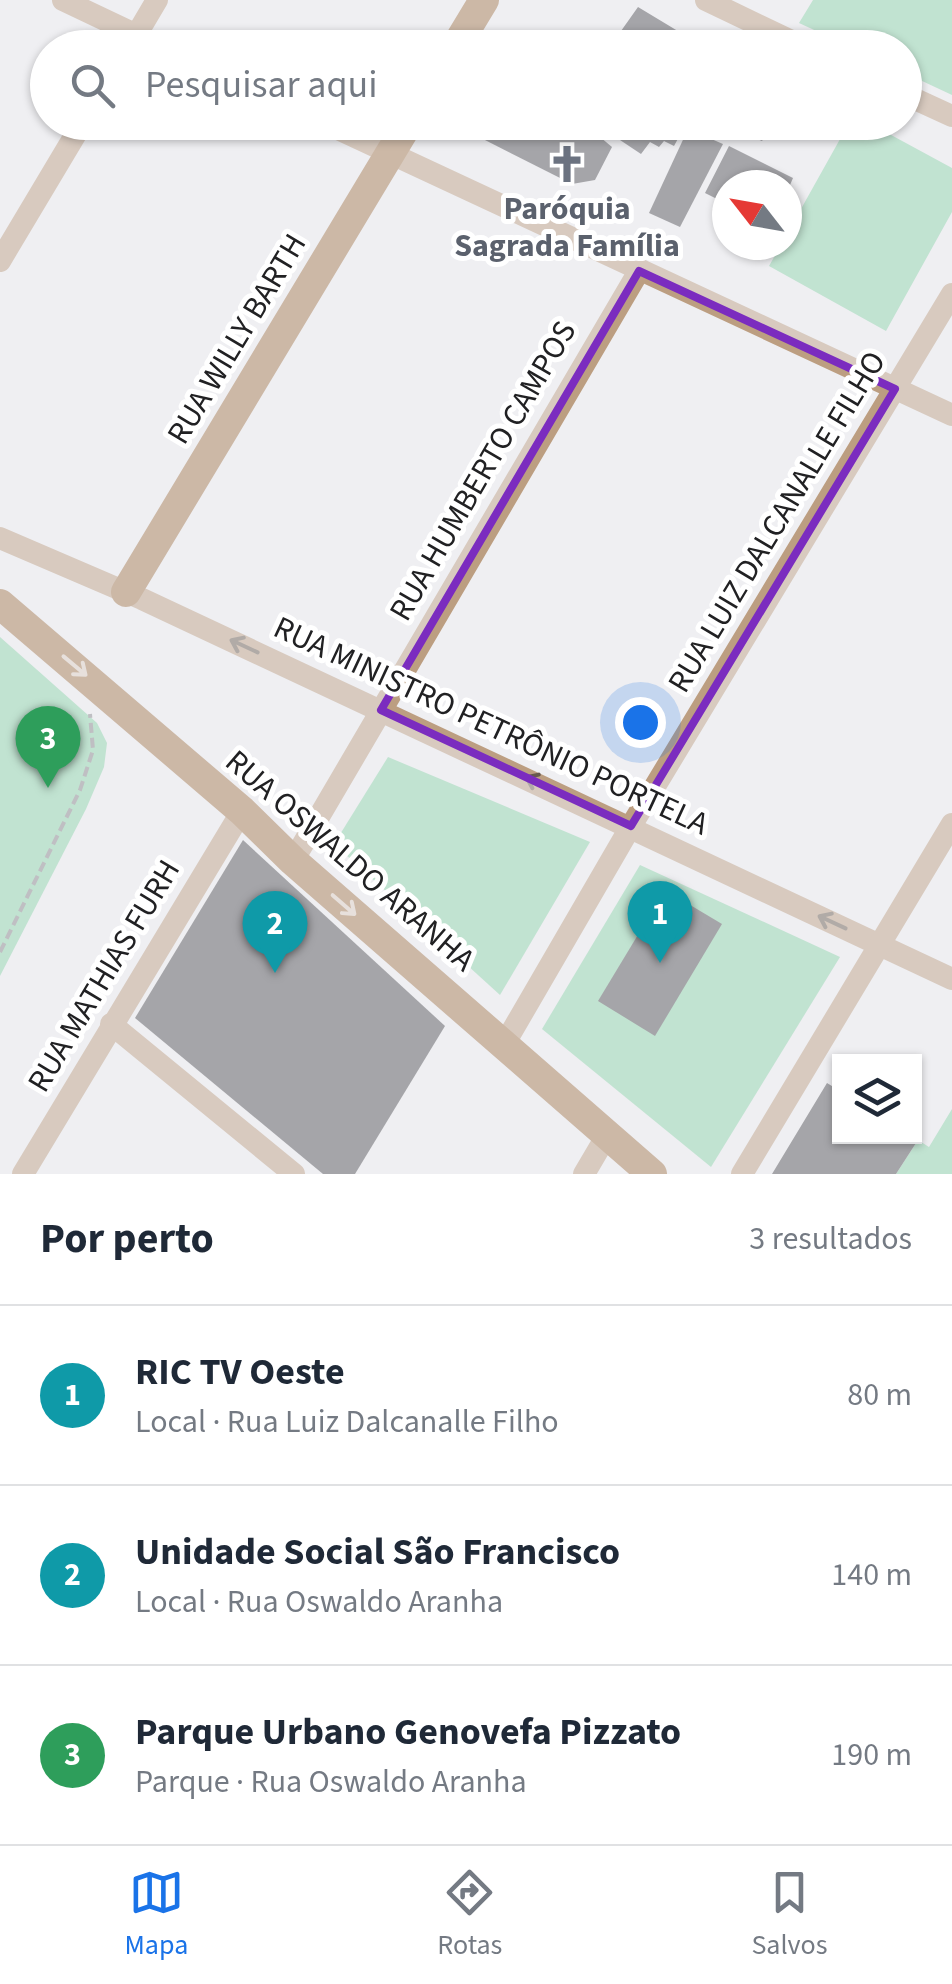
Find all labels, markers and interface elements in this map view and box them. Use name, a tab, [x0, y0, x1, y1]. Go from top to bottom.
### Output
search box	[30, 30, 922, 140]
icon: search	[65, 58, 120, 113]
text: Pesquisar aqui	[145, 58, 378, 112]
church icon: Paróquia Sagrada Família	[546, 143, 588, 185]
north arrow	[712, 170, 802, 260]
place label: Paróquia Sagrada Família	[454, 186, 680, 269]
street label: RUA WILLY BARTH	[156, 225, 318, 453]
street label: RUA HUMBERTO CAMPOS	[378, 312, 588, 630]
street label: RUA LUIZ DALCANALLE FILHO	[657, 343, 897, 701]
street label: RUA MINISTRO PETRÔNIO PORTELA	[266, 605, 716, 847]
one-way arrow	[229, 636, 260, 654]
one-way arrow	[61, 655, 87, 677]
your location	[615, 697, 666, 748]
pin: 3	[15, 706, 80, 788]
street label: RUA OSWALDO ARANHA	[215, 739, 485, 983]
one-way arrow	[524, 773, 554, 792]
street label: RUA MATHIAS FURH	[16, 851, 192, 1101]
pin: 1	[628, 880, 692, 963]
pin: 2	[242, 890, 308, 973]
one-way arrow	[331, 893, 357, 915]
one-way arrow	[818, 912, 848, 931]
map controls	[832, 1054, 922, 1144]
button: layers	[832, 1054, 922, 1144]
text: Por perto	[40, 1209, 214, 1269]
text: 3 resultados	[749, 1216, 912, 1262]
text: RIC TV Oeste	[135, 1345, 345, 1399]
text: 1	[64, 1372, 81, 1418]
text: 80 m	[847, 1372, 912, 1418]
text: Local · Rua Luiz Dalcanalle Filho	[135, 1399, 559, 1445]
text: Unidade Social São Francisco	[135, 1525, 620, 1579]
text: 2	[64, 1552, 81, 1598]
text: 140 m	[831, 1552, 912, 1598]
text: Local · Rua Oswaldo Aranha	[135, 1579, 503, 1625]
text: Parque Urbano Genovefa Pizzato	[135, 1705, 681, 1759]
text: 3	[64, 1732, 81, 1778]
text: 190 m	[831, 1732, 912, 1778]
text: Parque · Rua Oswaldo Aranha	[135, 1759, 527, 1805]
tab: Mapa	[125, 1865, 188, 1965]
tab: Rotas	[437, 1865, 502, 1965]
tab: Salvos	[751, 1865, 827, 1965]

